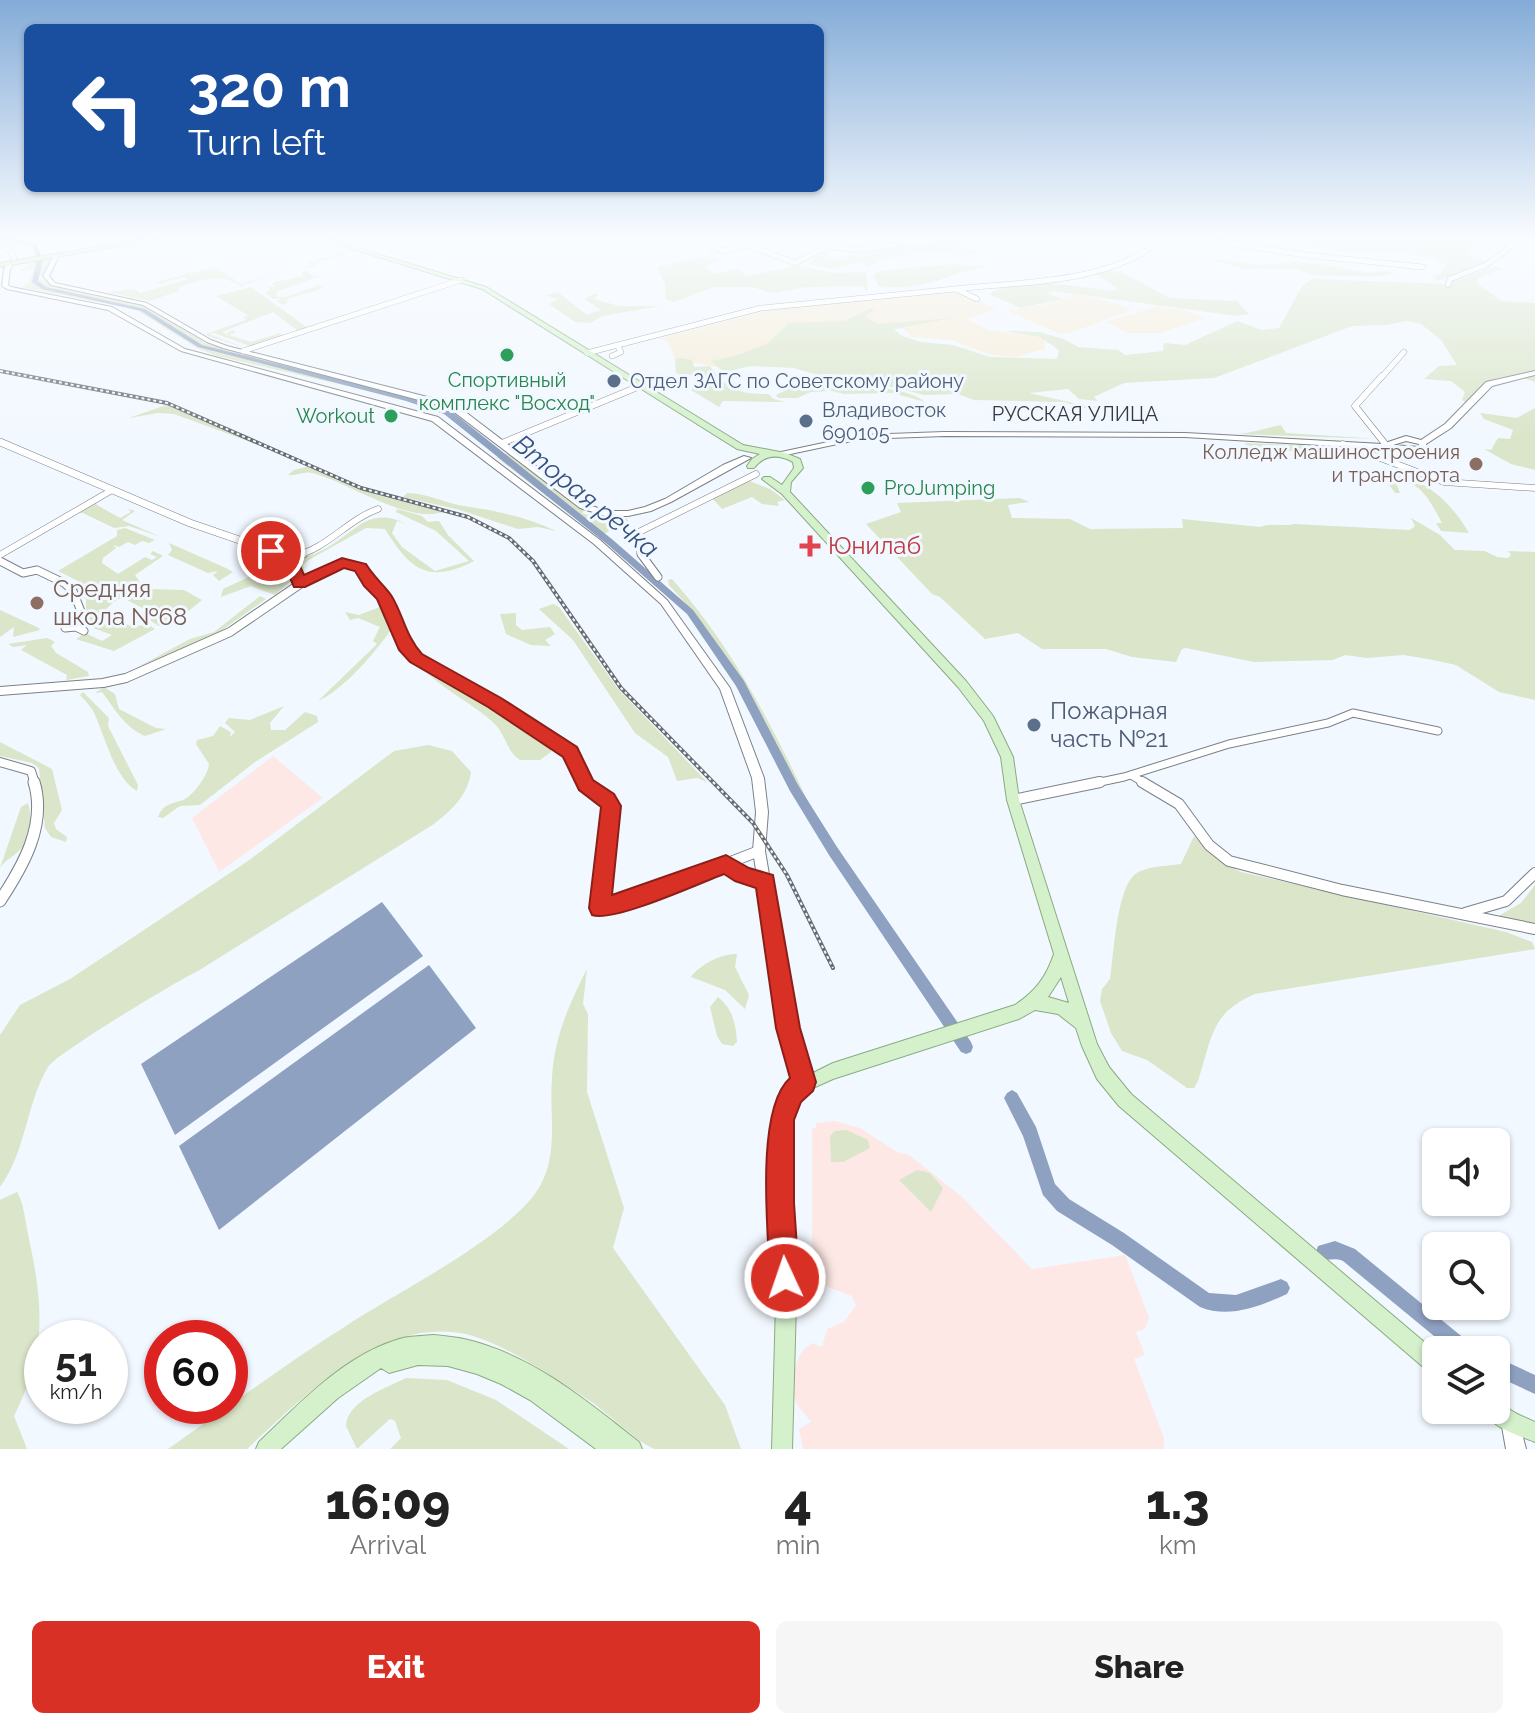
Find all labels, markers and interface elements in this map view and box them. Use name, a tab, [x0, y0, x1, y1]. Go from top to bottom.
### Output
text: 320 m	[188, 54, 351, 120]
icon: left	[56, 56, 160, 160]
text: Turn left	[188, 121, 326, 163]
marker: Спортивный комплекс "Восход"	[498, 346, 516, 364]
place label: Спортивный комплекс "Восход"	[419, 368, 595, 415]
place label: Отдел ЗАГС по Советскому району	[630, 369, 964, 393]
marker: Отдел ЗАГС по Советскому району	[605, 372, 623, 390]
place label: Владивосток 690105	[822, 398, 947, 445]
street label: РУССКАЯ УЛИЦА	[992, 402, 1159, 426]
place label: Workout	[296, 404, 375, 428]
marker: Workout	[382, 407, 400, 425]
marker: Владивосток 690105	[797, 412, 815, 430]
water label: Вторая речка	[507, 428, 665, 564]
place label: Колледж машиностроения и транспорта	[1202, 440, 1460, 487]
marker: Колледж машиностроения и транспорта	[1467, 455, 1485, 473]
place label: ProJumping	[884, 476, 995, 500]
marker: ProJumping	[859, 479, 877, 497]
pin	[237, 517, 305, 585]
icon: arrive	[249, 529, 293, 573]
place label: Юнилаб	[828, 531, 921, 560]
marker: Юнилаб	[799, 535, 821, 557]
place label: Средняя школа №68	[53, 574, 187, 631]
marker: Средняя школа №68	[28, 594, 46, 612]
place label: Пожарная часть №21	[1050, 696, 1168, 753]
marker: Пожарная часть №21	[1025, 716, 1043, 734]
map controls	[1422, 1128, 1510, 1424]
button: sound	[1422, 1128, 1510, 1216]
button: search	[1422, 1232, 1510, 1320]
position arrow	[743, 1236, 827, 1320]
speed limit sign: 60	[144, 1320, 248, 1424]
button: layers	[1422, 1336, 1510, 1424]
text: 51	[55, 1338, 97, 1385]
text: km/h	[50, 1380, 102, 1404]
text: 16:09	[325, 1474, 450, 1530]
text: 4	[784, 1474, 812, 1530]
text: 1.3	[1146, 1474, 1210, 1530]
text: Arrival	[350, 1530, 426, 1560]
text: min	[776, 1530, 821, 1560]
text: km	[1159, 1530, 1197, 1560]
button: Exit	[32, 1621, 760, 1713]
button: Share	[776, 1621, 1503, 1713]

